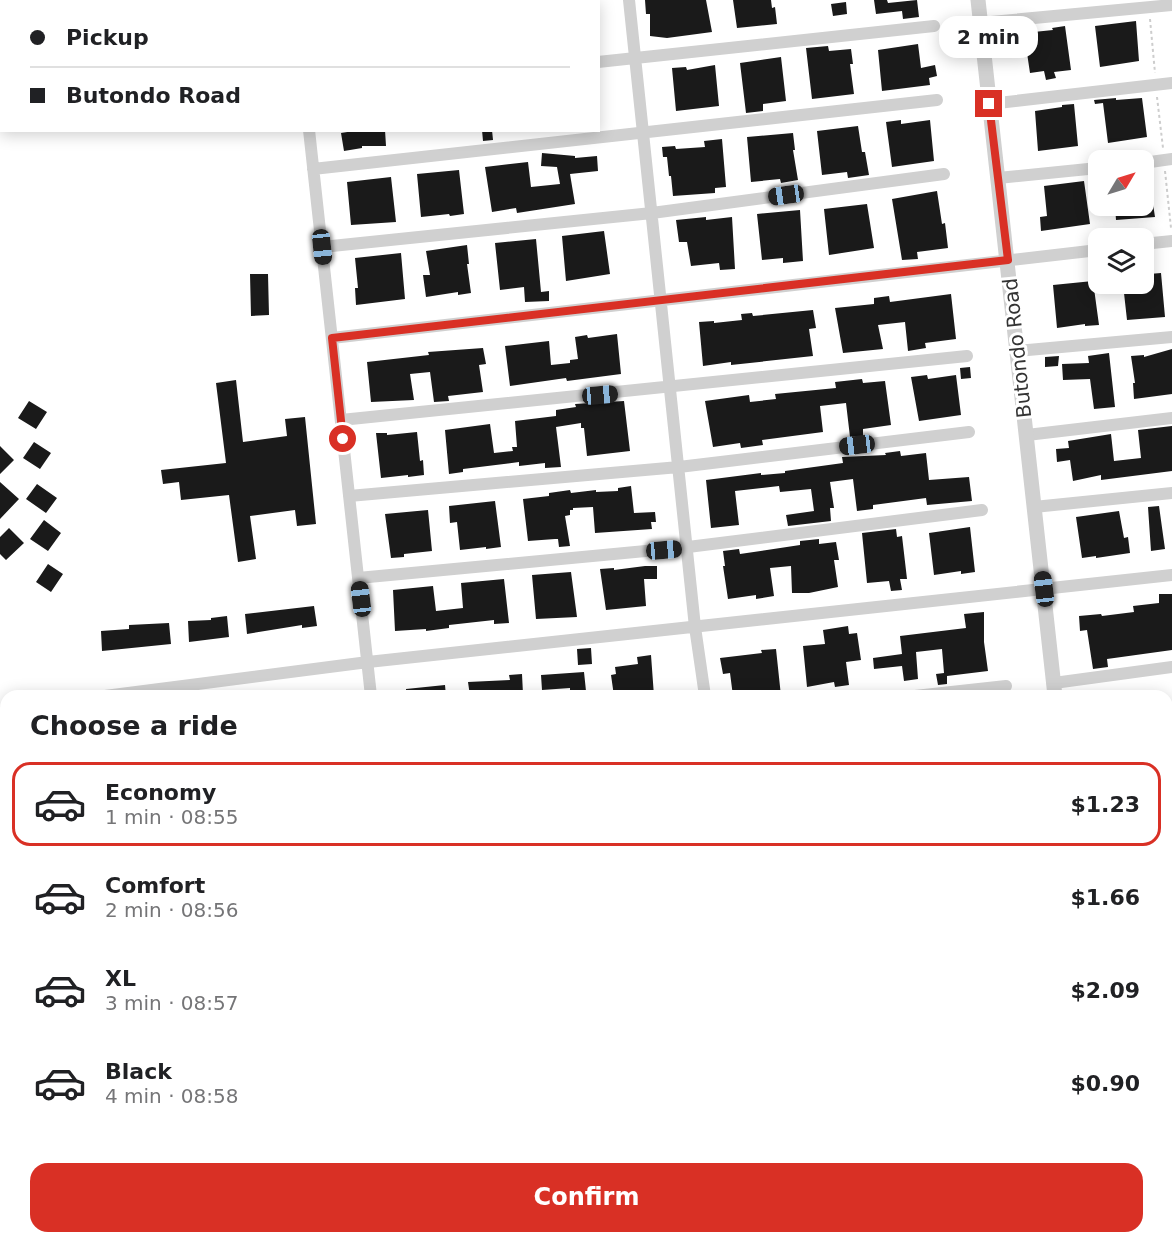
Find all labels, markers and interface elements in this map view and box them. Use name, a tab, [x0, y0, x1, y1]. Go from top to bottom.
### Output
callout: 2 min	[940, 17, 1038, 59]
text: Pickup	[66, 25, 149, 50]
text: 2 min	[957, 25, 1020, 49]
text: Butondo Road	[66, 83, 241, 108]
route end	[975, 90, 1002, 117]
north arrow	[1088, 150, 1154, 216]
map controls	[1088, 150, 1154, 294]
car	[767, 184, 805, 206]
car	[311, 228, 333, 266]
button: layers	[1088, 228, 1154, 294]
street label: Butondo Road	[998, 277, 1036, 419]
car	[581, 384, 619, 406]
route start	[329, 425, 356, 452]
car	[838, 434, 876, 456]
car	[645, 539, 683, 561]
car	[1033, 570, 1055, 608]
car	[350, 580, 372, 618]
text: Choose a ride	[30, 710, 238, 741]
icon: car	[33, 777, 87, 831]
text: Economy	[105, 780, 216, 805]
text: $1.23	[1070, 792, 1140, 817]
text: 1 min · 08:55	[105, 805, 239, 829]
icon: car	[33, 870, 87, 924]
text: Comfort	[105, 873, 205, 898]
text: $1.66	[1070, 885, 1140, 910]
text: 2 min · 08:56	[105, 898, 239, 922]
icon: car	[33, 963, 87, 1017]
text: XL	[105, 966, 136, 991]
text: $2.09	[1070, 978, 1140, 1003]
text: 3 min · 08:57	[105, 991, 239, 1015]
icon: car	[33, 1056, 87, 1110]
text: Black	[105, 1059, 172, 1084]
text: $0.90	[1070, 1071, 1140, 1096]
text: 4 min · 08:58	[105, 1084, 239, 1108]
button: Confirm	[30, 1163, 1143, 1232]

